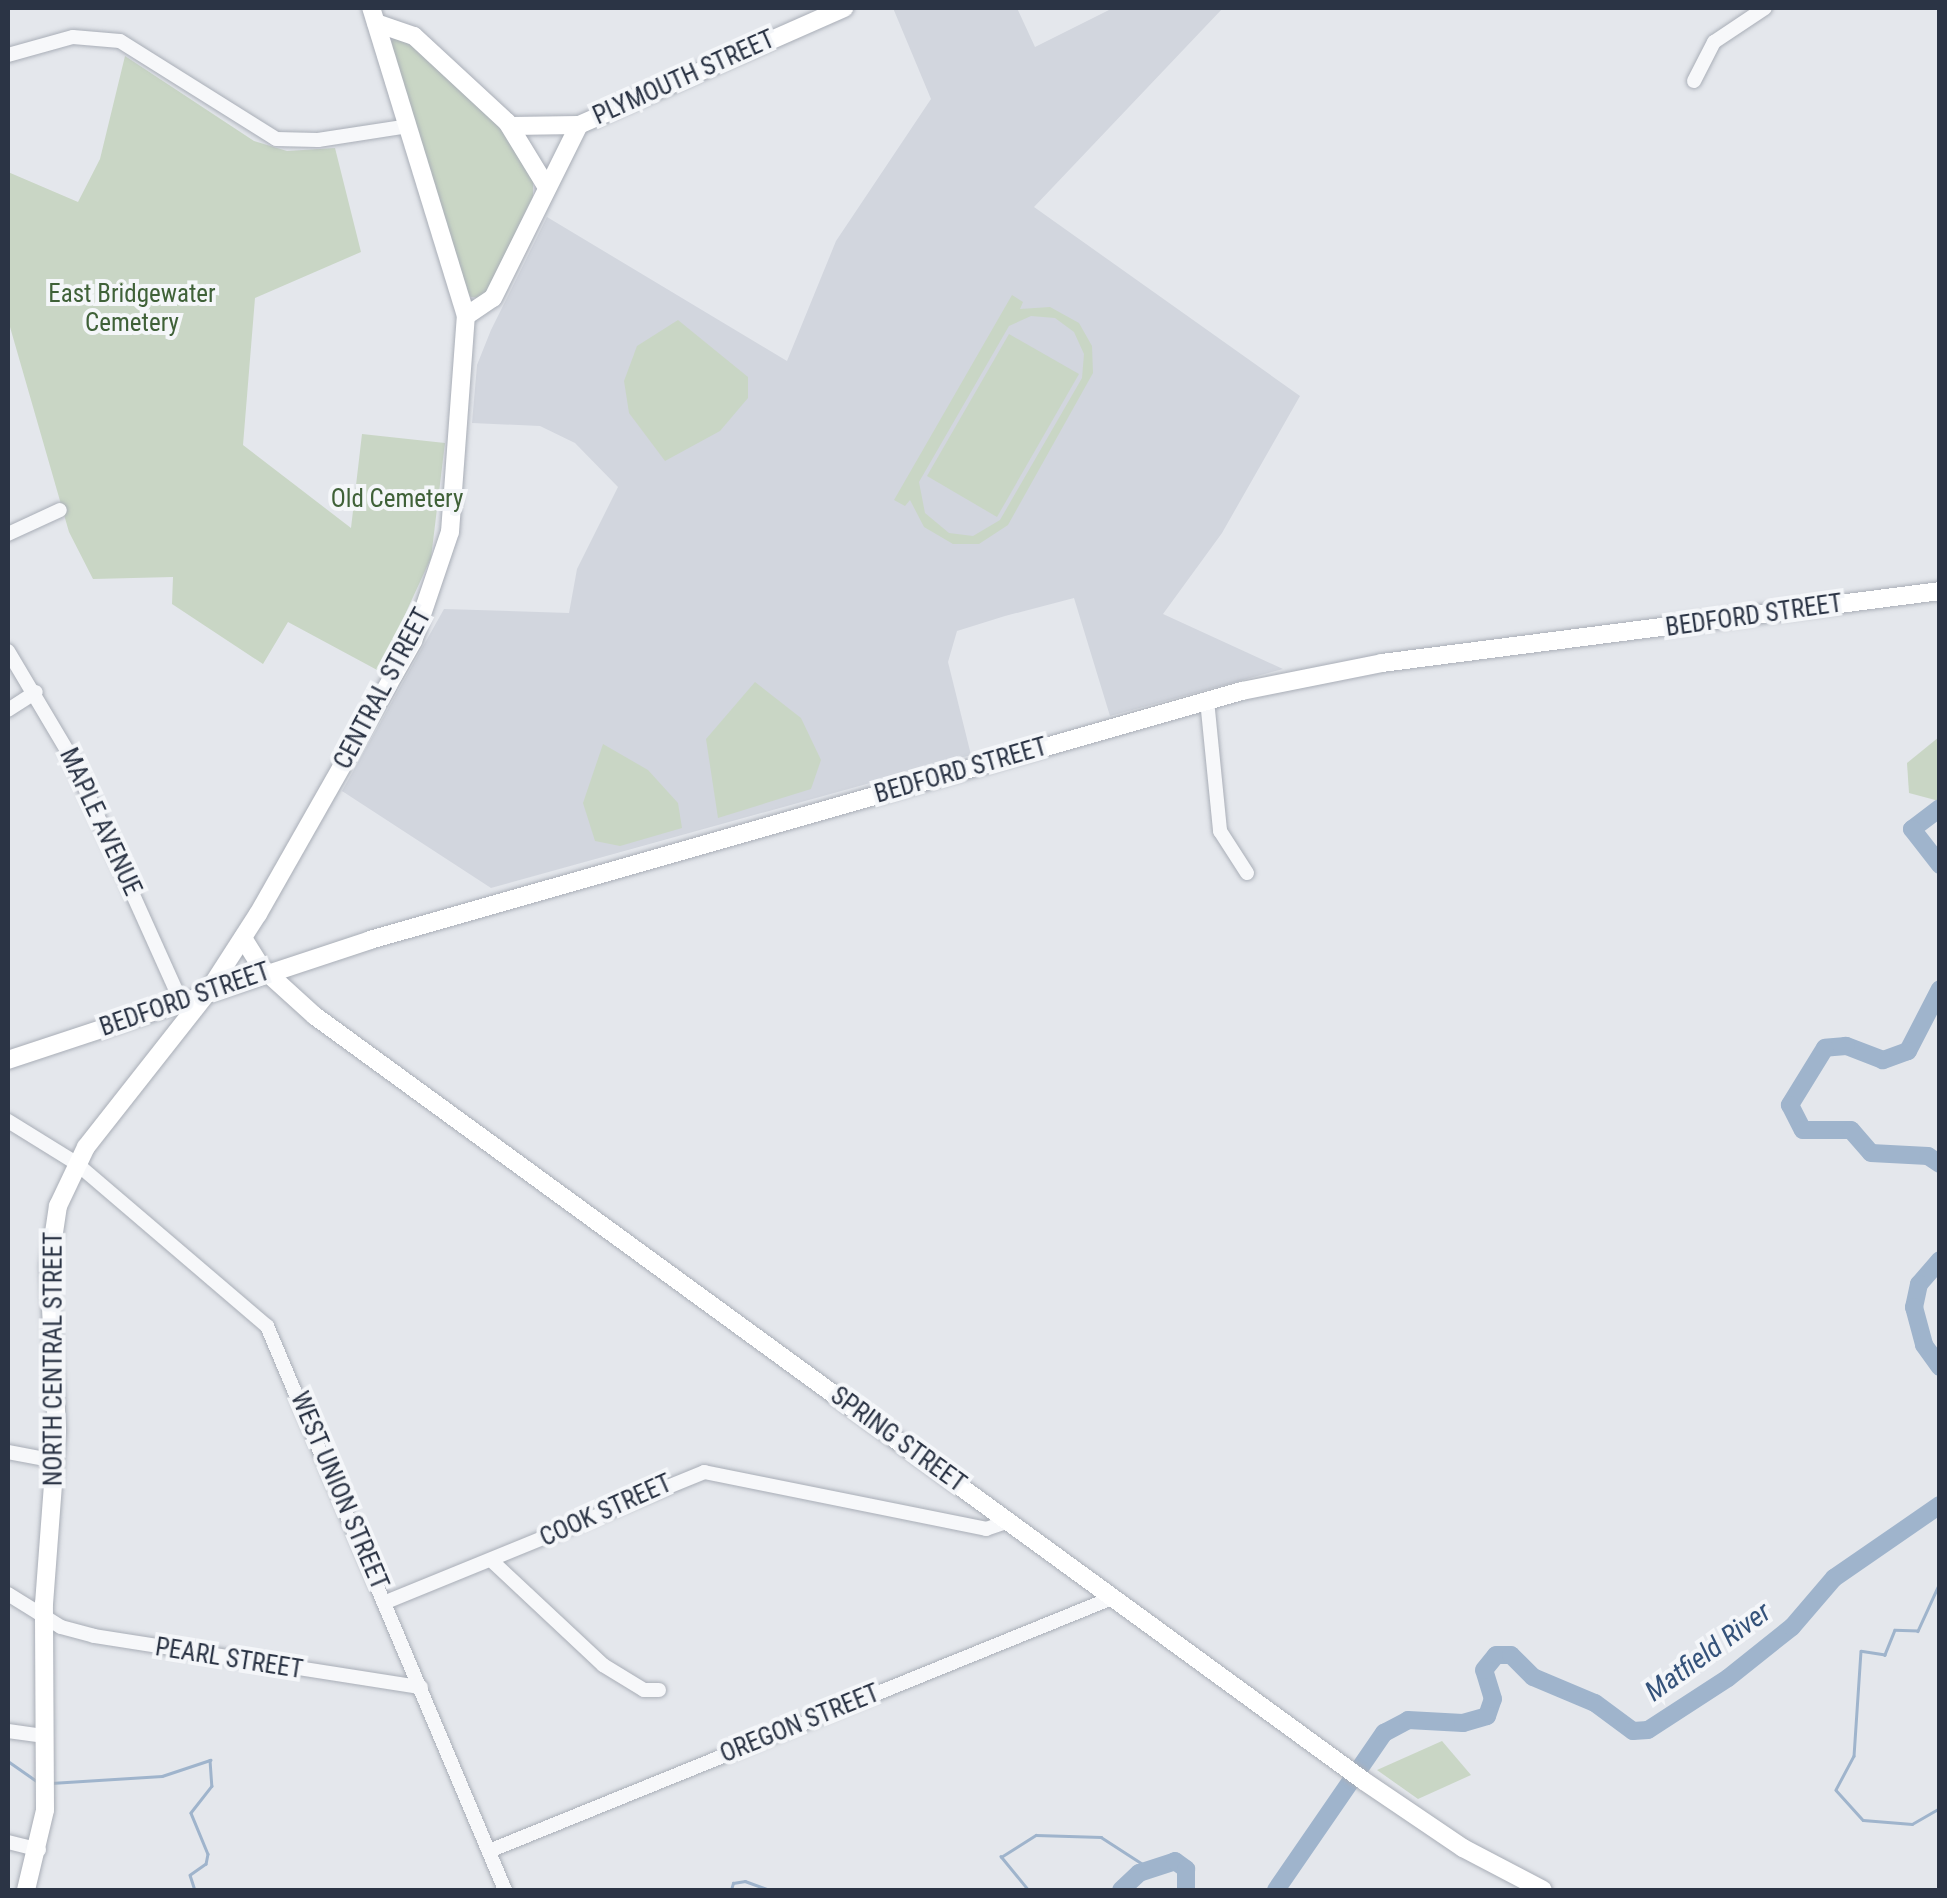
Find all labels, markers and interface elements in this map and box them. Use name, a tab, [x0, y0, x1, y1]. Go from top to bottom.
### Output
street label: PLYMOUTH STREET	[589, 25, 779, 131]
park label: East Bridgewater Cemetery	[48, 280, 216, 339]
park label: Old Cemetery	[331, 484, 463, 514]
street label: BEDFORD STREET	[1664, 589, 1844, 643]
street label: CENTRAL STREET	[328, 604, 438, 774]
street label: BEDFORD STREET	[871, 732, 1051, 810]
street label: MAPLE AVENUE	[53, 744, 147, 900]
street label: BEDFORD STREET	[96, 957, 274, 1043]
street label: NORTH CENTRAL STREET	[39, 1232, 69, 1486]
street label: SPRING STREET	[825, 1381, 971, 1499]
street label: WEST UNION STREET	[284, 1387, 394, 1595]
street label: COOK STREET	[536, 1469, 676, 1553]
water label: Matfield River	[1639, 1595, 1777, 1709]
street label: PEARL STREET	[153, 1633, 305, 1685]
street label: OREGON STREET	[716, 1678, 884, 1770]

